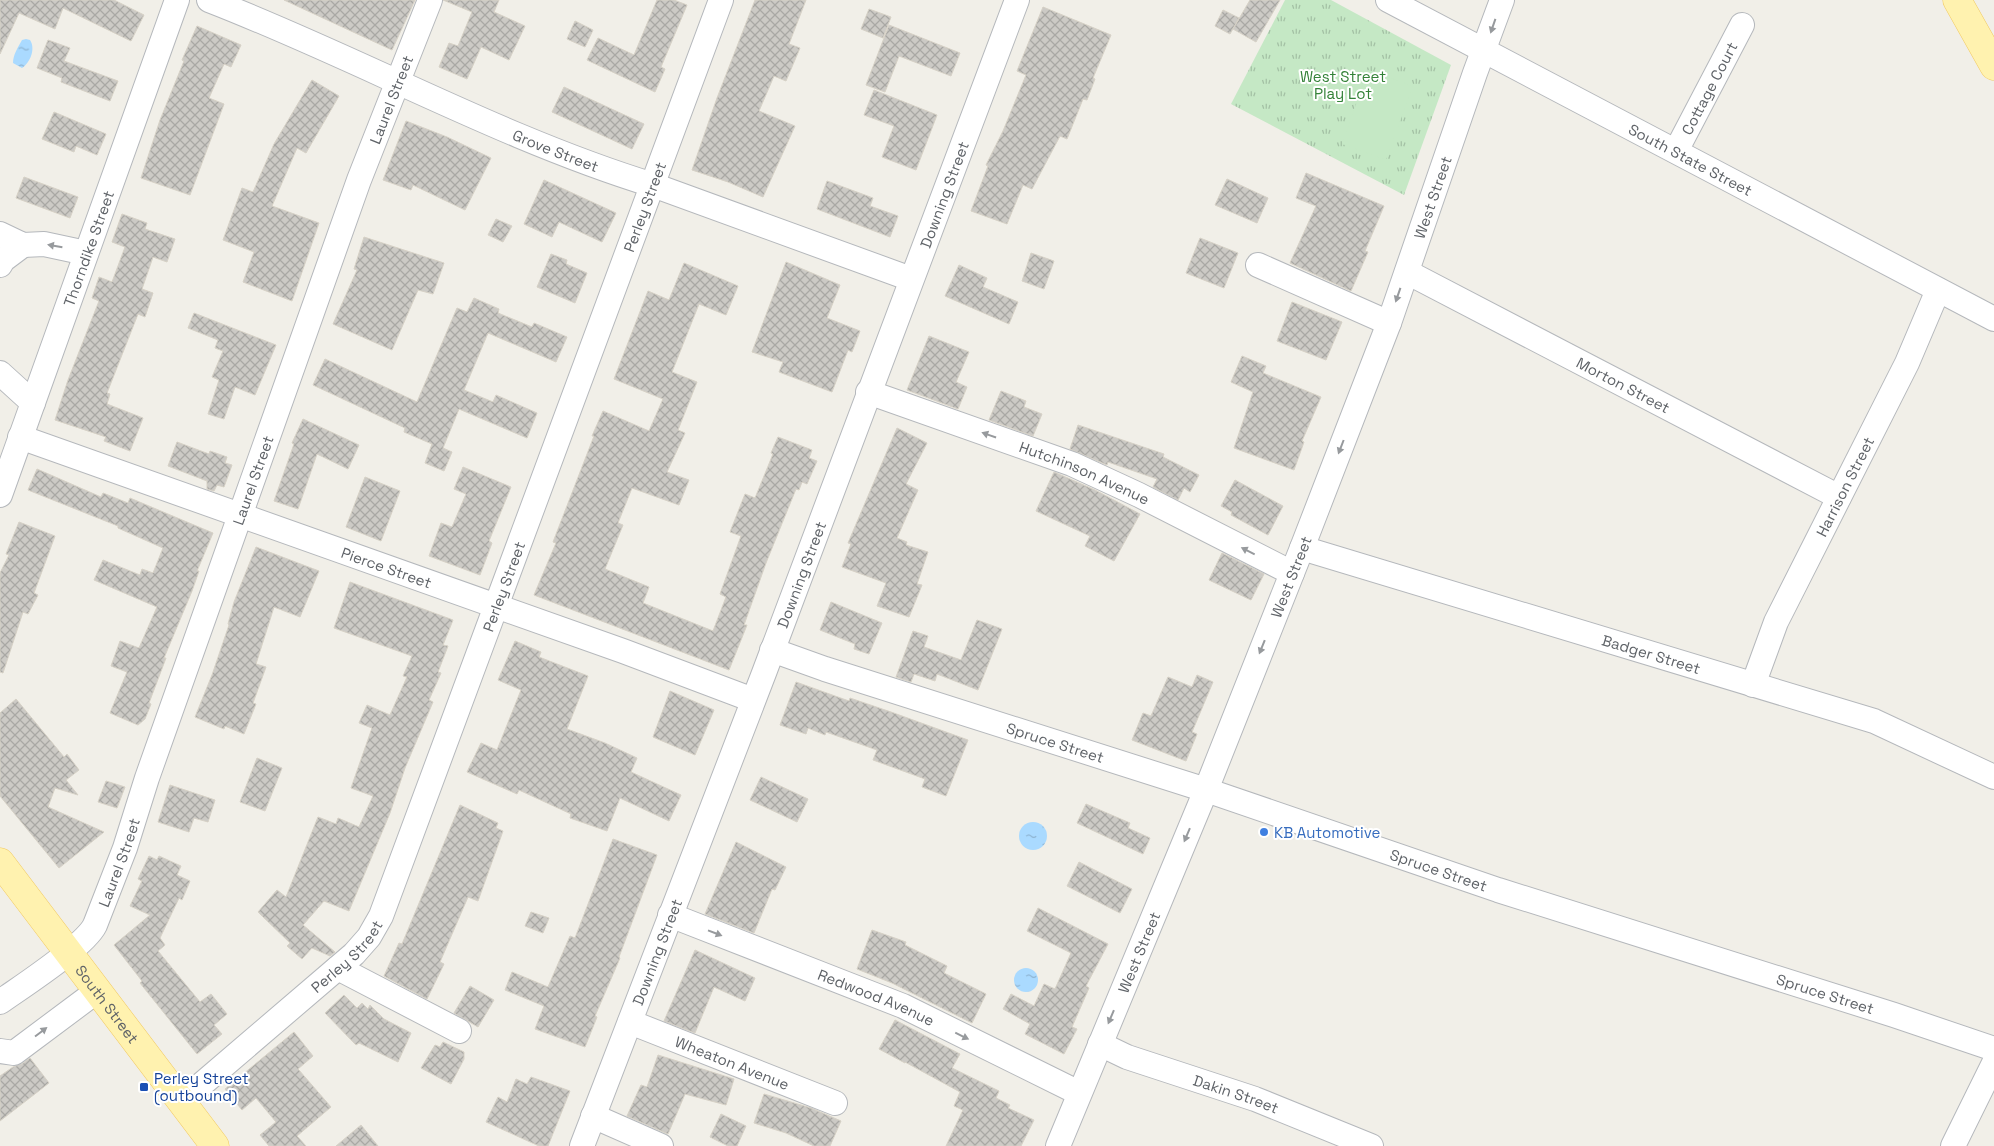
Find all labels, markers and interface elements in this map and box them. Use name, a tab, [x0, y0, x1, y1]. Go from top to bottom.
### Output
one-way arrow	[1489, 19, 1497, 34]
street label: Cottage Court	[1677, 38, 1741, 138]
street label: Laurel Street	[365, 52, 417, 146]
park label: West Street Play Lot	[1300, 67, 1386, 103]
street label: South State Street	[1626, 119, 1756, 200]
street label: Grove Street	[510, 125, 601, 176]
street label: Downing Street	[915, 138, 973, 251]
street label: West Street	[1409, 153, 1455, 241]
street label: Perley Street	[619, 159, 670, 255]
street label: Thorndike Street	[59, 188, 118, 309]
one-way arrow	[47, 241, 63, 249]
one-way arrow	[1394, 288, 1402, 303]
street label: Morton Street	[1573, 353, 1673, 417]
one-way arrow	[981, 431, 996, 438]
street label: Laurel Street	[228, 433, 277, 527]
street label: Harrison Street	[1811, 433, 1878, 540]
street label: Hutchinson Avenue	[1017, 437, 1153, 508]
one-way arrow	[1337, 440, 1345, 455]
street label: Downing Street	[772, 518, 830, 631]
street label: West Street	[1266, 533, 1315, 620]
street label: Perley Street	[478, 539, 529, 634]
street label: Pierce Street	[339, 542, 434, 592]
one-way arrow	[1241, 547, 1256, 555]
street label: Badger Street	[1600, 630, 1703, 678]
one-way arrow	[1258, 640, 1266, 654]
street label: Spruce Street	[1004, 718, 1107, 767]
street label: Laurel Street	[94, 815, 143, 910]
place label: KB Automotive	[1274, 823, 1380, 842]
marker: KB Automotive	[1258, 826, 1270, 838]
one-way arrow	[1183, 828, 1191, 843]
street label: Spruce Street	[1388, 844, 1490, 895]
street label: Downing Street	[628, 896, 686, 1008]
street label: West Street	[1113, 909, 1164, 996]
street label: Perley Street	[307, 917, 386, 996]
one-way arrow	[708, 929, 723, 937]
street label: South Street	[72, 961, 143, 1047]
street label: Redwood Avenue	[815, 964, 938, 1030]
street label: Spruce Street	[1774, 969, 1877, 1018]
one-way arrow	[1107, 1010, 1115, 1025]
one-way arrow	[34, 1027, 47, 1038]
street label: Wheaton Avenue	[672, 1031, 792, 1094]
one-way arrow	[955, 1032, 969, 1040]
place label: Perley Street (outbound)	[154, 1069, 249, 1106]
street label: Dakin Street	[1191, 1070, 1282, 1117]
marker: Perley Street (outbound)	[138, 1081, 150, 1093]

